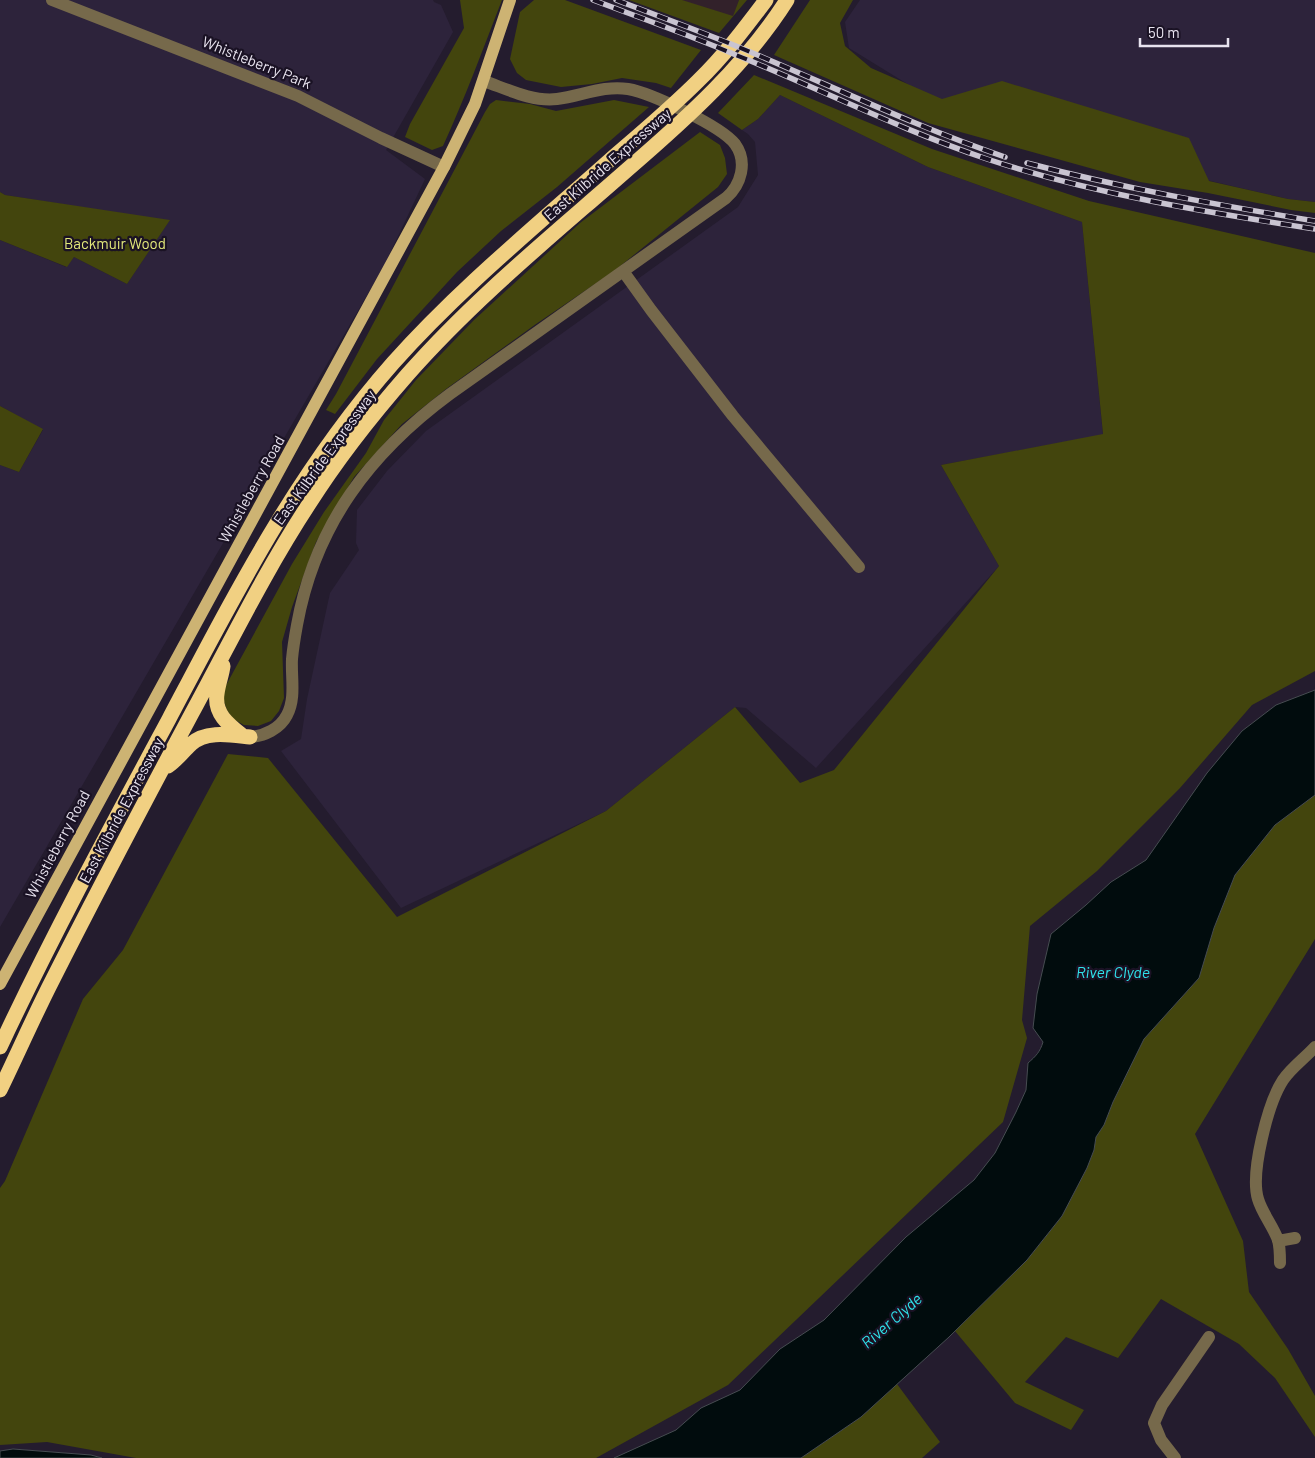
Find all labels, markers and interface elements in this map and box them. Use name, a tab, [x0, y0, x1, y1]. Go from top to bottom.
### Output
scale bar	[1140, 15, 1228, 47]
text: 50 m	[1148, 23, 1180, 41]
street label: Whistleberry Park	[200, 32, 315, 92]
street label: East Kilbride Expressway	[540, 104, 674, 224]
park label: Backmuir Wood	[64, 234, 166, 252]
street label: East Kilbride Expressway	[269, 386, 379, 528]
street label: Whistleberry Road	[214, 432, 288, 546]
street label: East Kilbride Expressway	[75, 734, 167, 886]
street label: Whistleberry Road	[21, 787, 93, 901]
water label: River Clyde	[1076, 962, 1150, 981]
water label: River Clyde	[857, 1288, 925, 1352]

